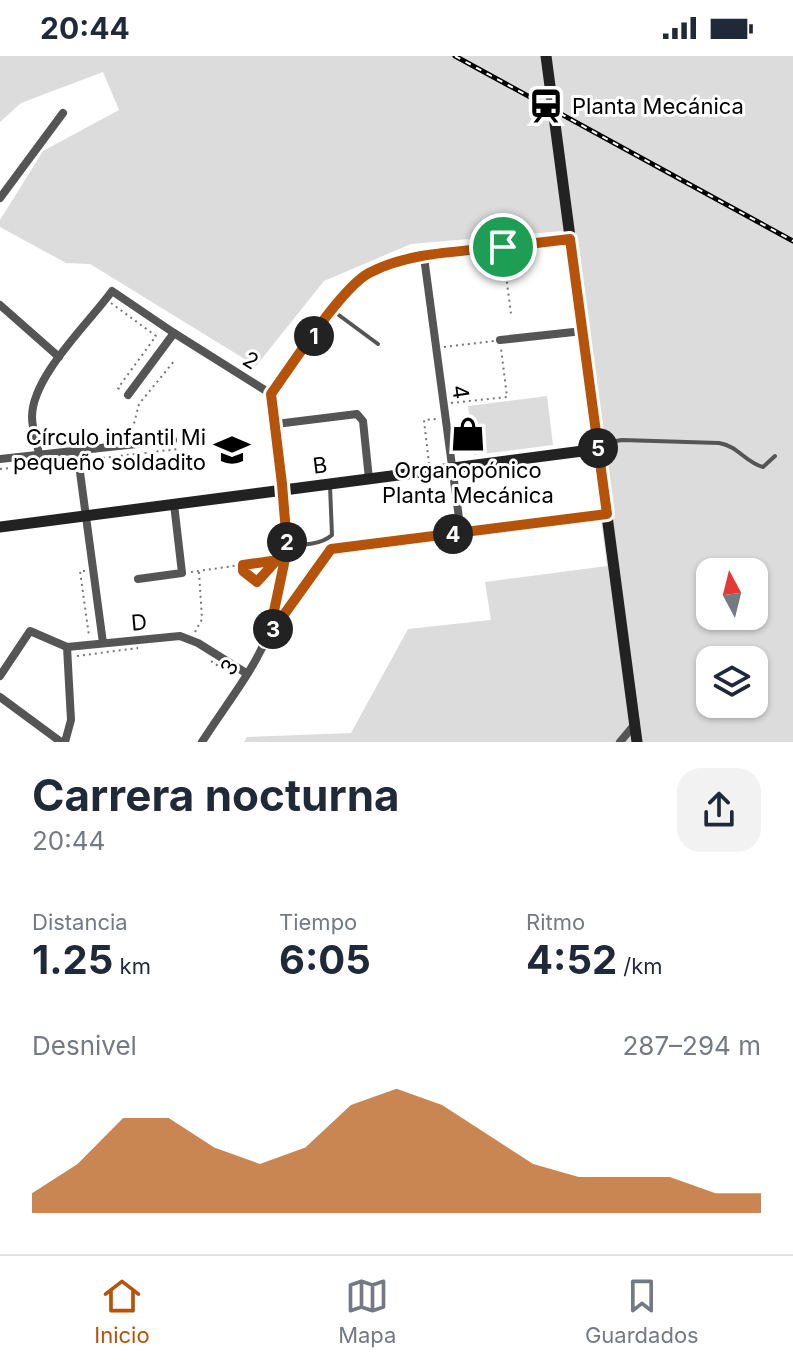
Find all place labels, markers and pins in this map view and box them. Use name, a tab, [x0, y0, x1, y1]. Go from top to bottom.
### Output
station icon: Planta Mecánica	[527, 87, 565, 125]
place label: Planta Mecánica	[572, 93, 744, 119]
pin	[469, 213, 537, 281]
pin: 1	[294, 316, 334, 356]
shop icon: Organopónico Planta Mecánica	[449, 415, 487, 453]
place label: Círculo infantil Mi pequeño soldadito	[13, 424, 206, 475]
pin: 5	[578, 428, 618, 468]
school or university icon: Círculo infantil Mi pequeño soldadito	[213, 431, 251, 469]
place label: Organopónico Planta Mecánica	[382, 457, 554, 508]
pin: 4	[433, 514, 473, 554]
pin: 2	[267, 522, 307, 562]
pin: 3	[253, 609, 293, 649]

